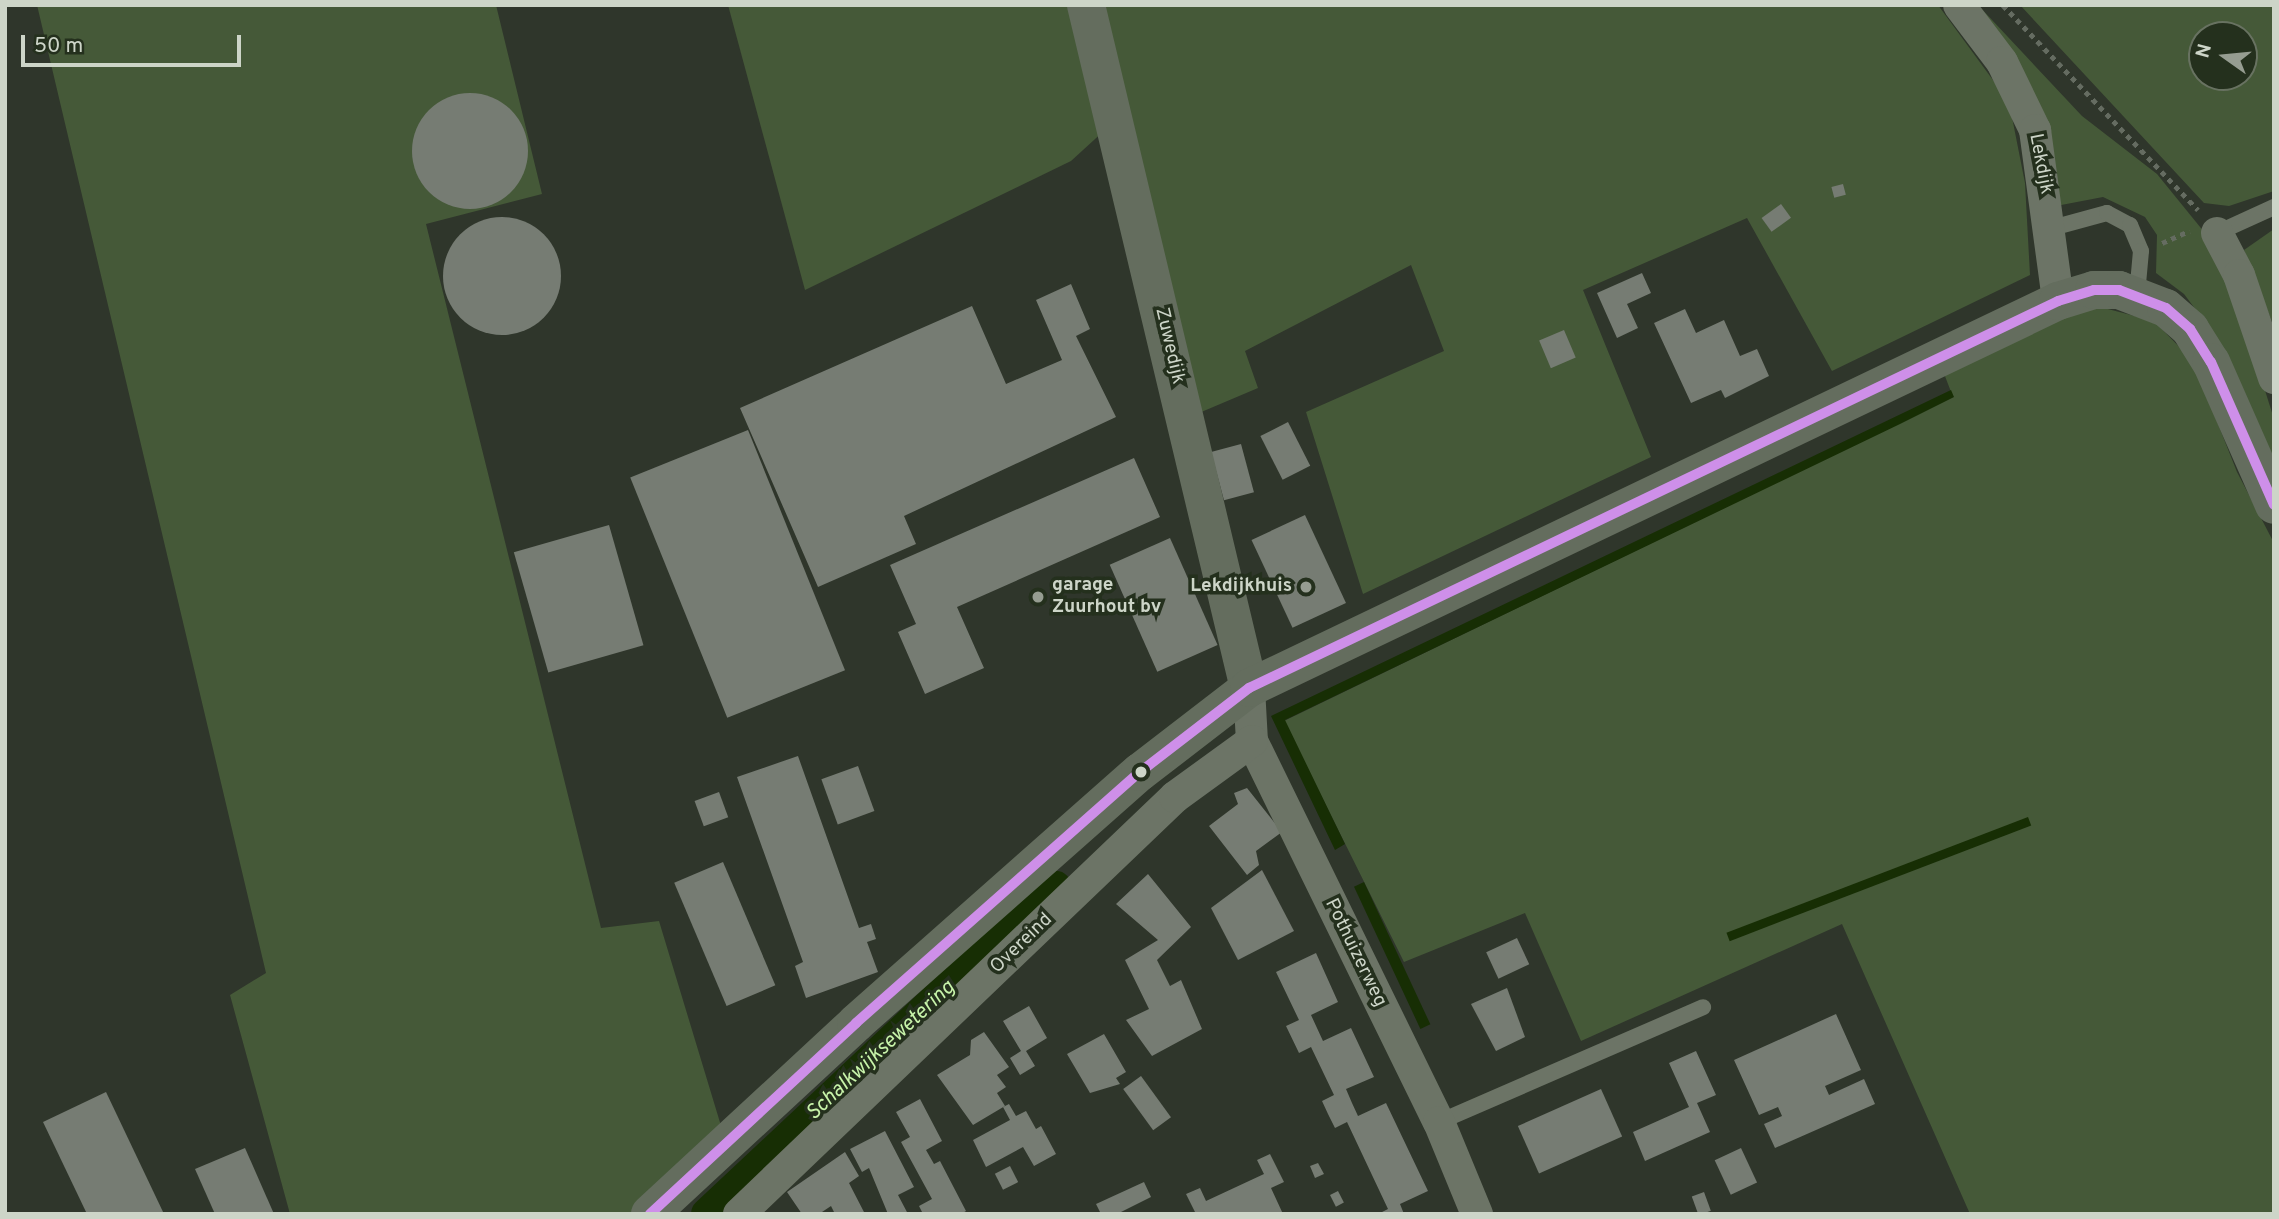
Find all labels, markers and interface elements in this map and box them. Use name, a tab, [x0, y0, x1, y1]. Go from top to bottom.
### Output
scale bar	[24, 21, 245, 65]
north arrow	[2188, 21, 2258, 91]
text: 50 m	[34, 33, 83, 60]
text: N	[2191, 41, 2218, 61]
street label: Lekdijk	[2023, 132, 2057, 196]
street label: Zuwedijk	[1149, 305, 1189, 387]
place label: garage Zuurhout bv	[1052, 575, 1161, 619]
place label: Lekdijkhuis	[1190, 576, 1292, 598]
marker: Lekdijkhuis	[1298, 579, 1314, 595]
marker: garage Zuurhout bv	[1030, 589, 1046, 605]
unlabelled marker	[1134, 765, 1148, 779]
street label: Pothuizerweg	[1319, 895, 1391, 1011]
street label: Overeind	[986, 909, 1058, 979]
water label: Schalkwijksewetering	[801, 976, 961, 1126]

